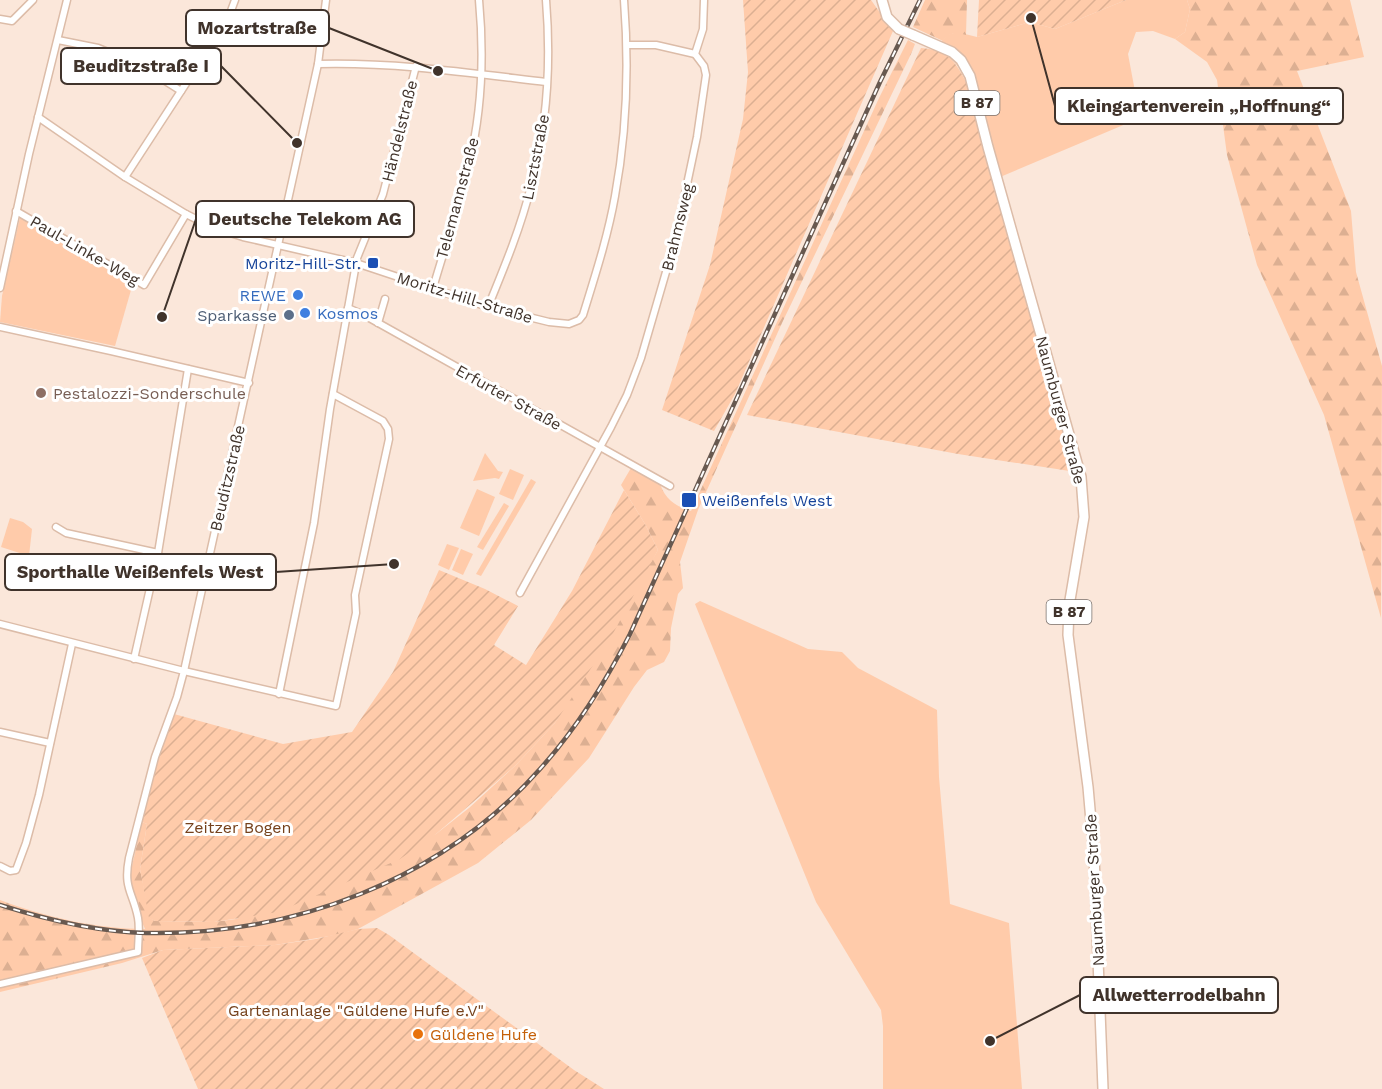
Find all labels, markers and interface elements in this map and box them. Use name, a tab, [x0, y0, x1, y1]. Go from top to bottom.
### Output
callout: Mozartstraße	[186, 10, 329, 46]
text: Mozartstraße	[197, 17, 317, 38]
callout: Beuditzstraße I	[61, 48, 221, 84]
text: Beuditzstraße I	[73, 55, 209, 76]
street label: Händelstraße	[378, 78, 421, 184]
callout: Kleingartenverein „Hoffnung“	[1055, 88, 1343, 124]
road number: B 87	[954, 91, 1000, 115]
text: Kleingartenverein „Hoffnung“	[1067, 95, 1331, 116]
street label: Lisztstraße	[518, 113, 553, 202]
street label: Telemannstraße	[432, 135, 483, 261]
street label: Brahmsweg	[657, 181, 698, 273]
callout: Deutsche Telekom AG	[196, 201, 414, 237]
text: Deutsche Telekom AG	[208, 208, 402, 229]
street label: Paul-Linke-Weg	[27, 211, 143, 290]
place label: Moritz-Hill-Str.	[245, 254, 361, 273]
marker: Moritz-Hill-Str.	[366, 256, 380, 270]
street label: Moritz-Hill-Straße	[395, 268, 535, 327]
place label: REWE	[240, 286, 286, 305]
marker: REWE	[291, 288, 305, 302]
place label: Kosmos	[317, 304, 378, 323]
place label: Sparkasse	[197, 306, 277, 325]
marker: Kosmos	[298, 306, 312, 320]
marker: Sparkasse	[282, 308, 296, 322]
street label: Naumburger Straße	[1032, 334, 1089, 486]
street label: Erfurter Straße	[453, 361, 565, 434]
place label: Pestalozzi-Sonderschule	[53, 384, 246, 403]
marker: Pestalozzi-Sonderschule	[34, 386, 48, 400]
street label: Beuditzstraße	[206, 423, 249, 533]
marker: Weißenfels West	[680, 491, 698, 509]
place label: Weißenfels West	[702, 491, 832, 510]
callout: Sporthalle Weißenfels West	[5, 554, 276, 590]
text: Sporthalle Weißenfels West	[17, 561, 263, 582]
road number: B 87	[1046, 600, 1092, 624]
street label: Naumburger Straße	[1081, 813, 1108, 967]
park label: Zeitzer Bogen	[185, 818, 291, 837]
callout: Allwetterrodelbahn	[1080, 977, 1278, 1013]
text: Allwetterrodelbahn	[1092, 984, 1266, 1005]
park label: Gartenanlage "Güldene Hufe e.V"	[228, 1001, 484, 1020]
place label: Güldene Hufe	[430, 1025, 537, 1044]
marker: Güldene Hufe	[411, 1027, 425, 1041]

